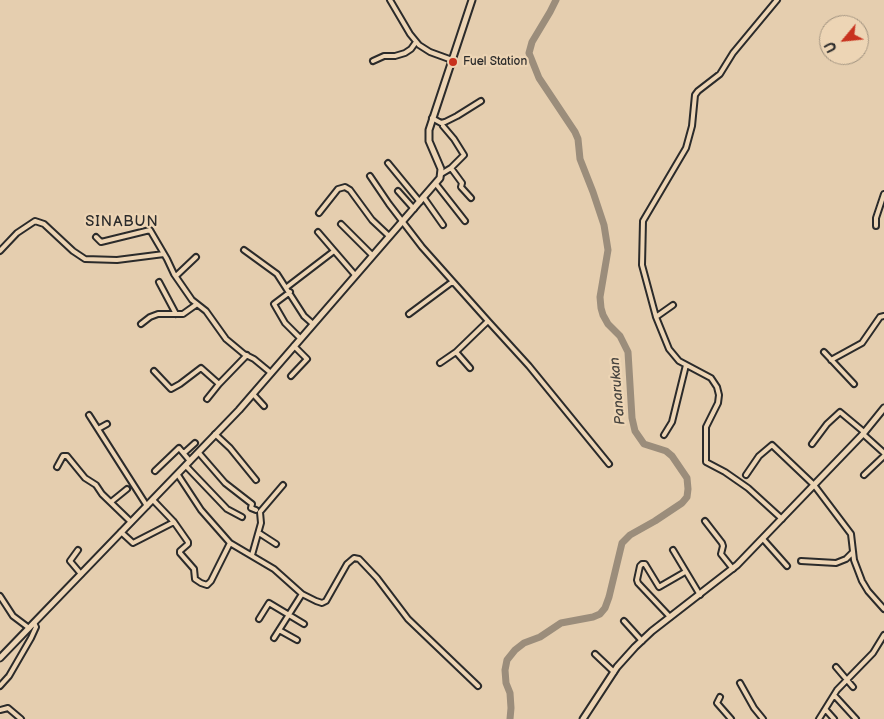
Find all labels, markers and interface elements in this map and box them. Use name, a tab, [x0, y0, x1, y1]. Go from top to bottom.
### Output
north arrow	[819, 15, 869, 65]
text: U	[821, 38, 841, 55]
place label: Fuel Station	[463, 55, 527, 69]
marker: Fuel Station	[447, 56, 459, 68]
district label: SINABUN	[84, 213, 160, 231]
water label: Panarukan	[607, 357, 629, 425]

